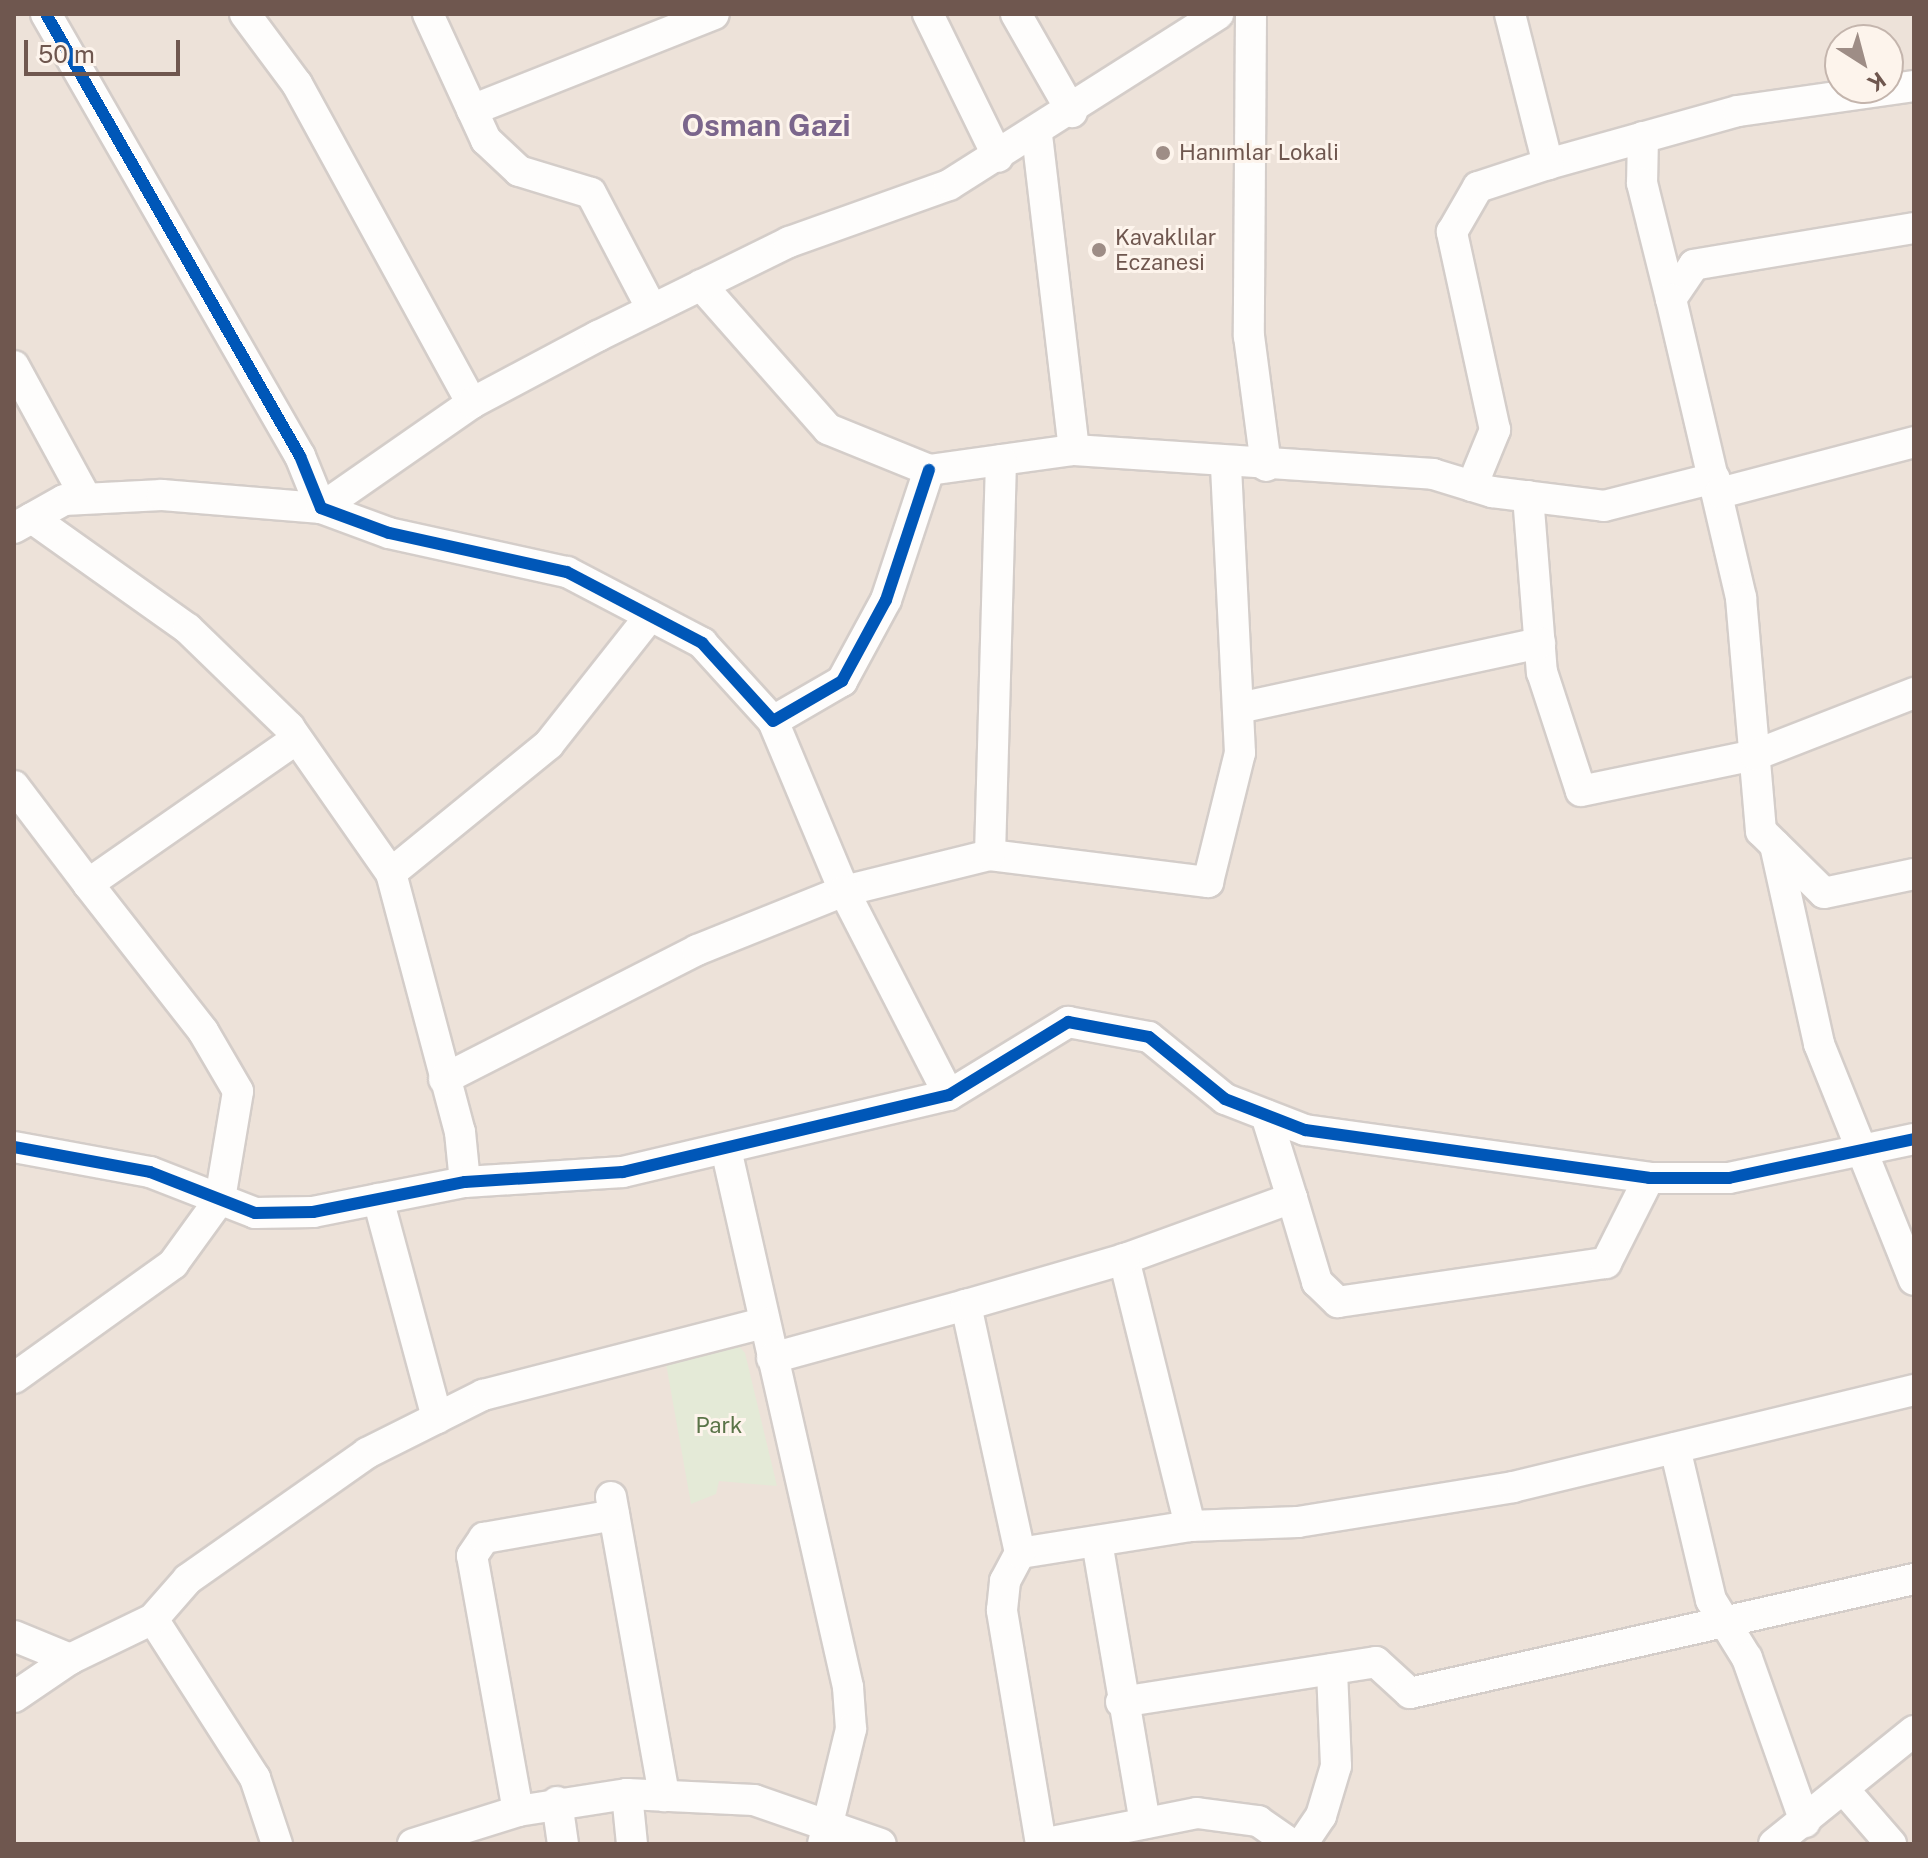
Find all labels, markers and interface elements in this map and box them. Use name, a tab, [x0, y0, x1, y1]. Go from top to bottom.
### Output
scale bar	[28, 24, 184, 74]
north arrow	[1824, 24, 1904, 104]
text: 50 m	[38, 40, 95, 68]
text: K	[1863, 67, 1891, 97]
district label: Osman Gazi	[681, 107, 851, 143]
place label: Hanımlar Lokali	[1179, 140, 1339, 166]
marker: Hanımlar Lokali	[1154, 144, 1172, 162]
place label: Kavaklılar Eczanesi	[1115, 224, 1216, 276]
marker: Kavaklılar Eczanesi	[1090, 241, 1108, 259]
park label: Park	[696, 1413, 742, 1439]

